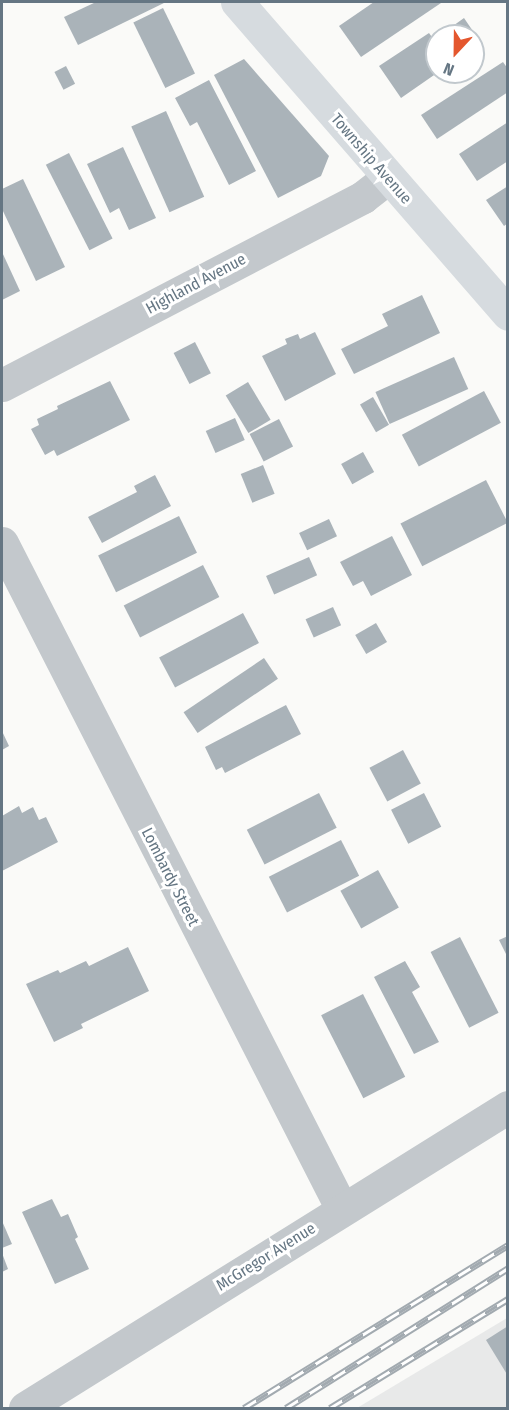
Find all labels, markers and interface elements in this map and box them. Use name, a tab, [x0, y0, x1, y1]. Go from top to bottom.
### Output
north arrow	[425, 24, 485, 84]
text: N	[441, 59, 457, 80]
street label: Township Avenue	[327, 110, 415, 208]
street label: Highland Avenue	[143, 250, 249, 318]
street label: Lombardy Street	[137, 825, 203, 929]
street label: McGregor Avenue	[213, 1219, 319, 1295]

